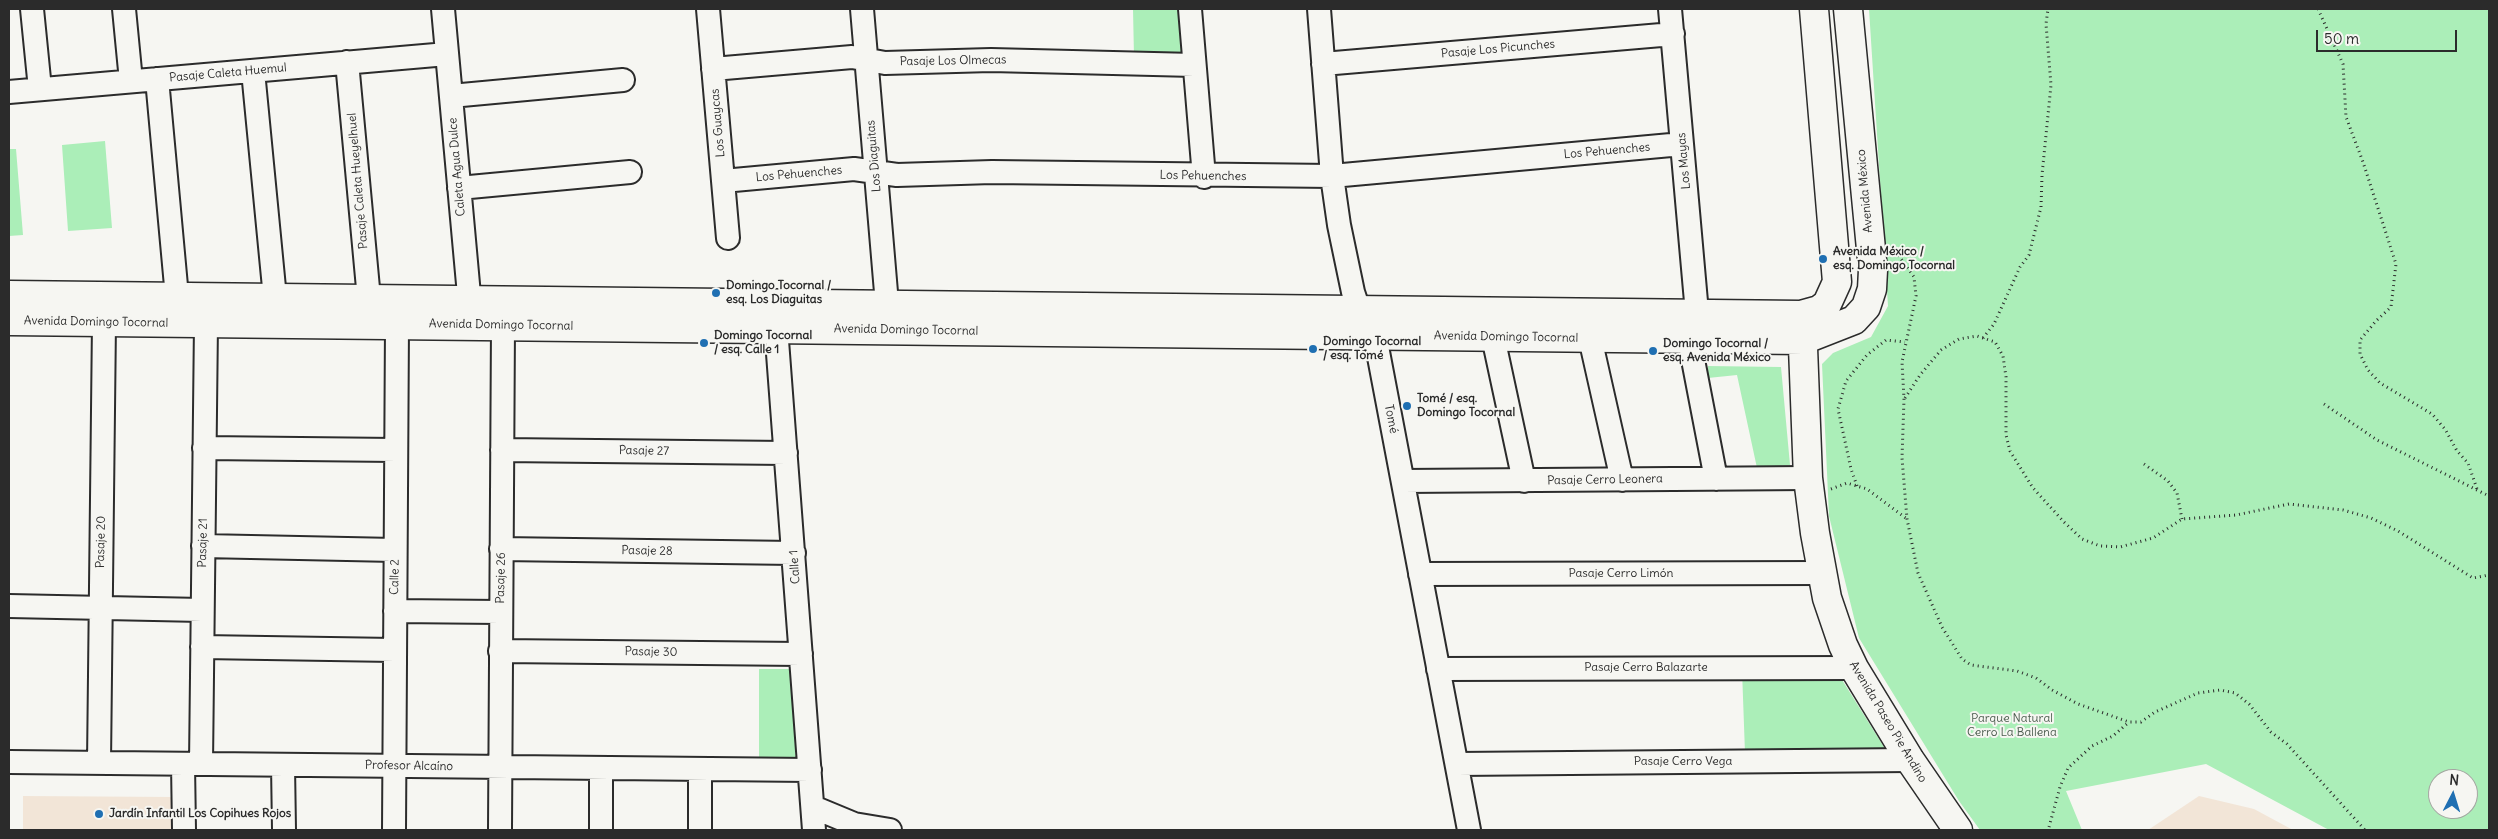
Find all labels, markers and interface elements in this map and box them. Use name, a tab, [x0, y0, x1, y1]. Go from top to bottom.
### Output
scale bar	[2318, 20, 2459, 52]
text: 50 m	[2324, 29, 2359, 48]
street label: Pasaje Los Picunches	[1440, 37, 1556, 61]
street label: Pasaje Los Olmecas	[899, 53, 1007, 69]
street label: Pasaje Caleta Huemul	[169, 61, 287, 85]
street label: Los Guaycas	[708, 88, 728, 158]
street label: Pasaje Caleta Hueyelhuel	[345, 112, 371, 250]
street label: Caleta Agua Dulce	[446, 117, 468, 217]
street label: Los Diaguitas	[864, 119, 884, 193]
street label: Los Mayas	[1674, 132, 1694, 190]
street label: Los Pehuenches	[1563, 140, 1651, 162]
street label: Avenida México	[1854, 149, 1876, 233]
street label: Los Pehuenches	[755, 163, 843, 185]
street label: Los Pehuenches	[1159, 168, 1247, 184]
place label: Avenida México / esq. Domingo Tocornal	[1833, 245, 1955, 273]
marker: Avenida México / esq. Domingo Tocornal	[1817, 253, 1829, 265]
place label: Domingo Tocornal / esq. Los Diaguitas	[726, 279, 831, 307]
marker: Domingo Tocornal / esq. Los Diaguitas	[710, 287, 722, 299]
street label: Avenida Domingo Tocornal	[24, 314, 168, 330]
street label: Avenida Domingo Tocornal	[429, 317, 573, 333]
street label: Avenida Domingo Tocornal	[834, 322, 978, 338]
place label: Domingo Tocornal / esq. Calle 1	[714, 329, 812, 357]
street label: Avenida Domingo Tocornal	[1434, 329, 1578, 345]
place label: Domingo Tocornal / esq. Tomé	[1323, 335, 1421, 363]
marker: Domingo Tocornal / esq. Calle 1	[698, 337, 710, 349]
place label: Domingo Tocornal / esq. Avenida México	[1663, 337, 1771, 365]
marker: Domingo Tocornal / esq. Tomé	[1307, 343, 1319, 355]
marker: Domingo Tocornal / esq. Avenida México	[1647, 345, 1659, 357]
place label: Tomé / esq. Domingo Tocornal	[1417, 392, 1515, 420]
marker: Tomé / esq. Domingo Tocornal	[1401, 400, 1413, 412]
street label: Tomé	[1381, 403, 1401, 435]
street label: Pasaje 27	[619, 443, 669, 459]
street label: Pasaje Cerro Leonera	[1547, 472, 1663, 488]
street label: Pasaje 20	[93, 516, 109, 568]
street label: Pasaje 21	[195, 518, 211, 568]
street label: Pasaje 28	[621, 543, 673, 559]
street label: Calle 1	[787, 549, 803, 585]
street label: Pasaje 26	[493, 552, 509, 604]
street label: Calle 2	[387, 559, 403, 595]
street label: Pasaje Cerro Limón	[1569, 567, 1673, 581]
street label: Pasaje 30	[624, 644, 678, 660]
street label: Avenida Paseo Pie Andino	[1846, 659, 1930, 785]
street label: Pasaje Cerro Balazarte	[1584, 661, 1708, 675]
park label: Parque Natural Cerro La Ballena	[1967, 712, 2057, 740]
street label: Pasaje Cerro Vega	[1634, 755, 1732, 769]
street label: Profesor Alcaíno	[365, 758, 453, 774]
north arrow	[2428, 769, 2478, 819]
text: N	[2449, 771, 2460, 789]
place label: Jardín Infantil Los Copihues Rojos	[109, 807, 291, 821]
marker: Jardín Infantil Los Copihues Rojos	[93, 808, 105, 820]

